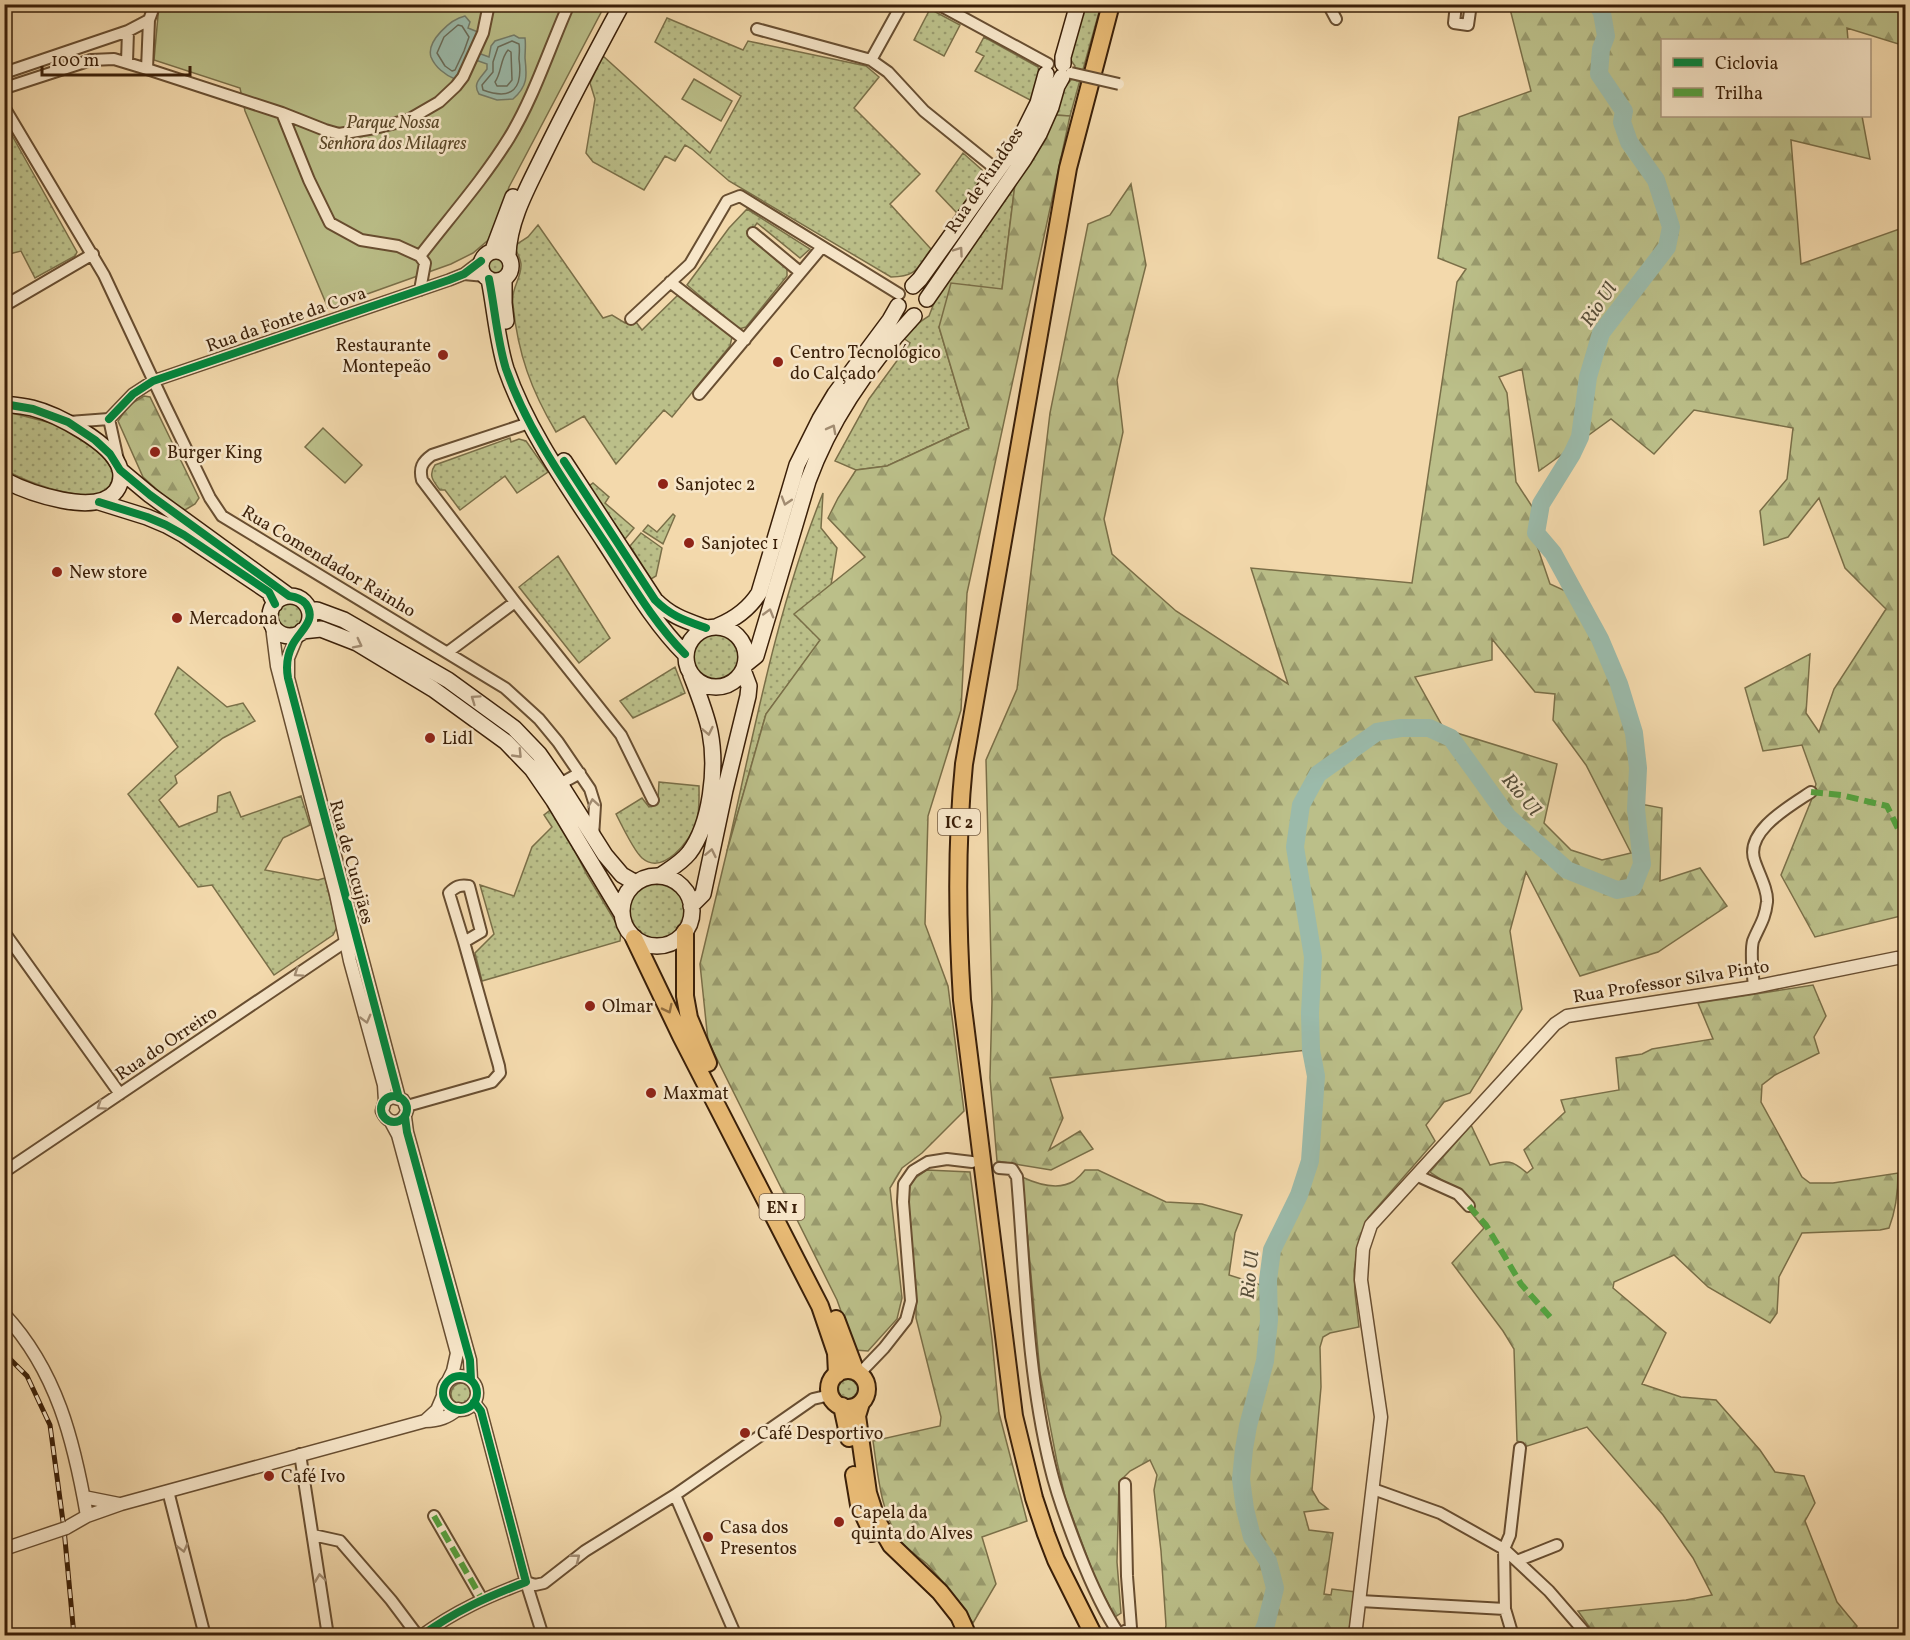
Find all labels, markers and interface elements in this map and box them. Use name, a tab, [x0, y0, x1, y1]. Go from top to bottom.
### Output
scale bar	[42, 39, 190, 77]
legend	[1661, 39, 1871, 117]
text: 100 m	[51, 49, 100, 74]
text: Ciclovia	[1715, 52, 1778, 77]
text: Trilha	[1715, 82, 1763, 107]
park label: Parque Nossa Senhora dos Milagres	[319, 111, 467, 157]
street label: Rua de Fundões	[940, 123, 1030, 239]
one-way arrow	[952, 247, 963, 258]
water label: Rio Ul	[1574, 277, 1625, 333]
street label: Rua da Fonte da Cova	[203, 281, 370, 360]
place label: Restaurante Montepeão	[335, 334, 431, 380]
place label: Centro Tecnológico do Calçado	[790, 341, 941, 387]
marker: Restaurante Montepeão	[436, 348, 450, 362]
marker: Centro Tecnológico do Calçado	[771, 355, 785, 369]
one-way arrow	[825, 425, 836, 435]
place label: Burger King	[167, 441, 262, 466]
marker: Burger King	[148, 445, 162, 459]
place label: Sanjotec 2	[675, 473, 755, 498]
marker: Sanjotec 2	[656, 477, 670, 491]
one-way arrow	[781, 495, 793, 506]
street label: Rua Comendador Rainho	[236, 500, 420, 624]
place label: Sanjotec 1	[701, 532, 779, 557]
marker: Sanjotec 1	[682, 536, 696, 550]
place label: New store	[69, 561, 147, 586]
marker: New store	[50, 565, 64, 579]
place label: Mercadona	[189, 607, 278, 632]
one-way arrow	[762, 608, 774, 619]
marker: Mercadona	[170, 611, 184, 625]
one-way arrow	[351, 637, 362, 648]
one-way arrow	[471, 695, 482, 706]
one-way arrow	[701, 726, 714, 736]
place label: Lidl	[442, 727, 473, 752]
marker: Lidl	[423, 731, 437, 745]
one-way arrow	[510, 747, 521, 758]
water label: Rio Ul	[1494, 768, 1547, 823]
street label: Rua de Cucujães	[322, 797, 379, 927]
one-way arrow	[587, 798, 600, 808]
road number: IC 2	[938, 809, 980, 835]
one-way arrow	[704, 848, 717, 858]
street label: Rua Professor Silva Pinto	[1571, 955, 1771, 1010]
one-way arrow	[294, 966, 304, 978]
place label: Olmar	[602, 995, 653, 1020]
marker: Olmar	[583, 999, 597, 1013]
street label: Rua do Orreiro	[111, 1001, 223, 1088]
one-way arrow	[661, 1003, 673, 1014]
one-way arrow	[359, 1013, 371, 1023]
place label: Maxmat	[663, 1082, 729, 1107]
marker: Maxmat	[644, 1086, 658, 1100]
one-way arrow	[97, 1099, 108, 1110]
road number: EN 1	[760, 1194, 804, 1220]
water label: Rio Ul	[1235, 1250, 1267, 1301]
place label: Café Desportivo	[757, 1422, 883, 1447]
marker: Café Desportivo	[738, 1426, 752, 1440]
place label: Café Ivo	[281, 1465, 345, 1490]
marker: Café Ivo	[262, 1469, 276, 1483]
place label: Capela da quinta do Alves	[851, 1501, 973, 1547]
marker: Capela da quinta do Alves	[832, 1515, 846, 1529]
place label: Casa dos Presentos	[720, 1516, 797, 1562]
marker: Casa dos Presentos	[701, 1530, 715, 1544]
one-way arrow	[175, 1543, 188, 1553]
one-way arrow	[569, 1555, 580, 1566]
one-way arrow	[314, 1573, 326, 1582]

